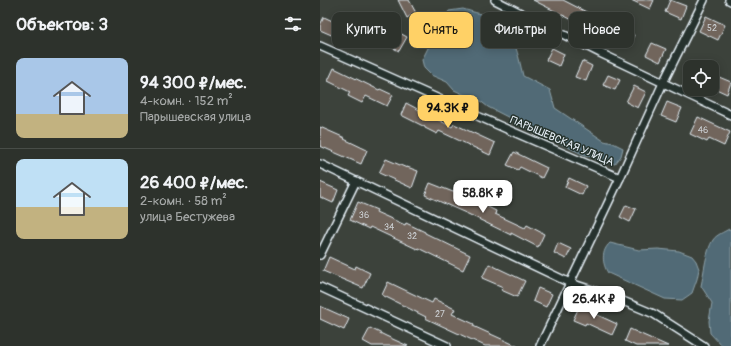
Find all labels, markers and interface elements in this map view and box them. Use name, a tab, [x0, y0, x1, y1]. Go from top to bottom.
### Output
chip: Купить	[332, 12, 401, 48]
chip: Снять	[409, 12, 473, 48]
chip: Фильтры	[481, 12, 561, 48]
chip: Новое	[569, 12, 634, 48]
icon: filters	[282, 13, 304, 35]
text: Объектов: 3	[16, 14, 108, 35]
house number: 52	[707, 23, 717, 34]
map controls	[683, 60, 719, 96]
button: locate	[683, 60, 719, 96]
text: 94 300 ₽/мес.	[140, 72, 247, 93]
icon: home	[48, 74, 96, 122]
text: 4-комн. · 152 m²	[140, 93, 233, 109]
pin: 94.3K ₽	[411, 95, 485, 129]
text: 94.3K ₽	[427, 100, 469, 116]
text: Парышевская улица	[140, 109, 251, 125]
street label: ПАРЫШЕВСКАЯ УЛИЦА	[508, 113, 616, 169]
house number: 46	[698, 125, 708, 136]
text: 26 400 ₽/мес.	[140, 172, 248, 193]
icon: home	[48, 175, 96, 223]
pin: 58.8K ₽	[446, 180, 520, 214]
text: 58.8K ₽	[462, 185, 504, 201]
text: 2-комн. · 58 m²	[140, 193, 227, 209]
text: улица Бестужева	[140, 209, 235, 225]
house number: 36	[359, 210, 369, 221]
house number: 34	[384, 222, 395, 233]
house number: 32	[407, 231, 417, 242]
pin: 26.4K ₽	[557, 286, 631, 320]
text: 26.4K ₽	[572, 291, 616, 307]
house number: 27	[435, 309, 445, 320]

